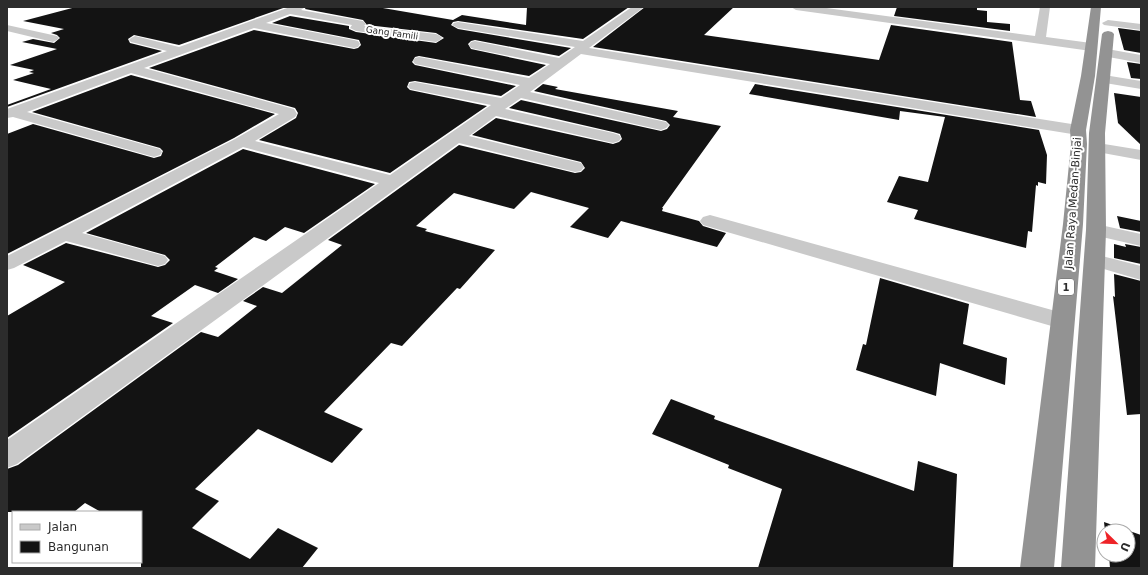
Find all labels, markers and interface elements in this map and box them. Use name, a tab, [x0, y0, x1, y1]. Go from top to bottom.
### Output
street label: Gang Famili	[365, 24, 419, 42]
street label: Jalan Raya Medan-Binjai	[1062, 137, 1084, 270]
road number: 1	[1058, 279, 1074, 295]
legend	[12, 511, 142, 563]
text: Jalan	[47, 520, 77, 534]
north arrow	[1096, 523, 1136, 563]
text: Bangunan	[48, 540, 109, 554]
text: U	[1117, 540, 1132, 553]

